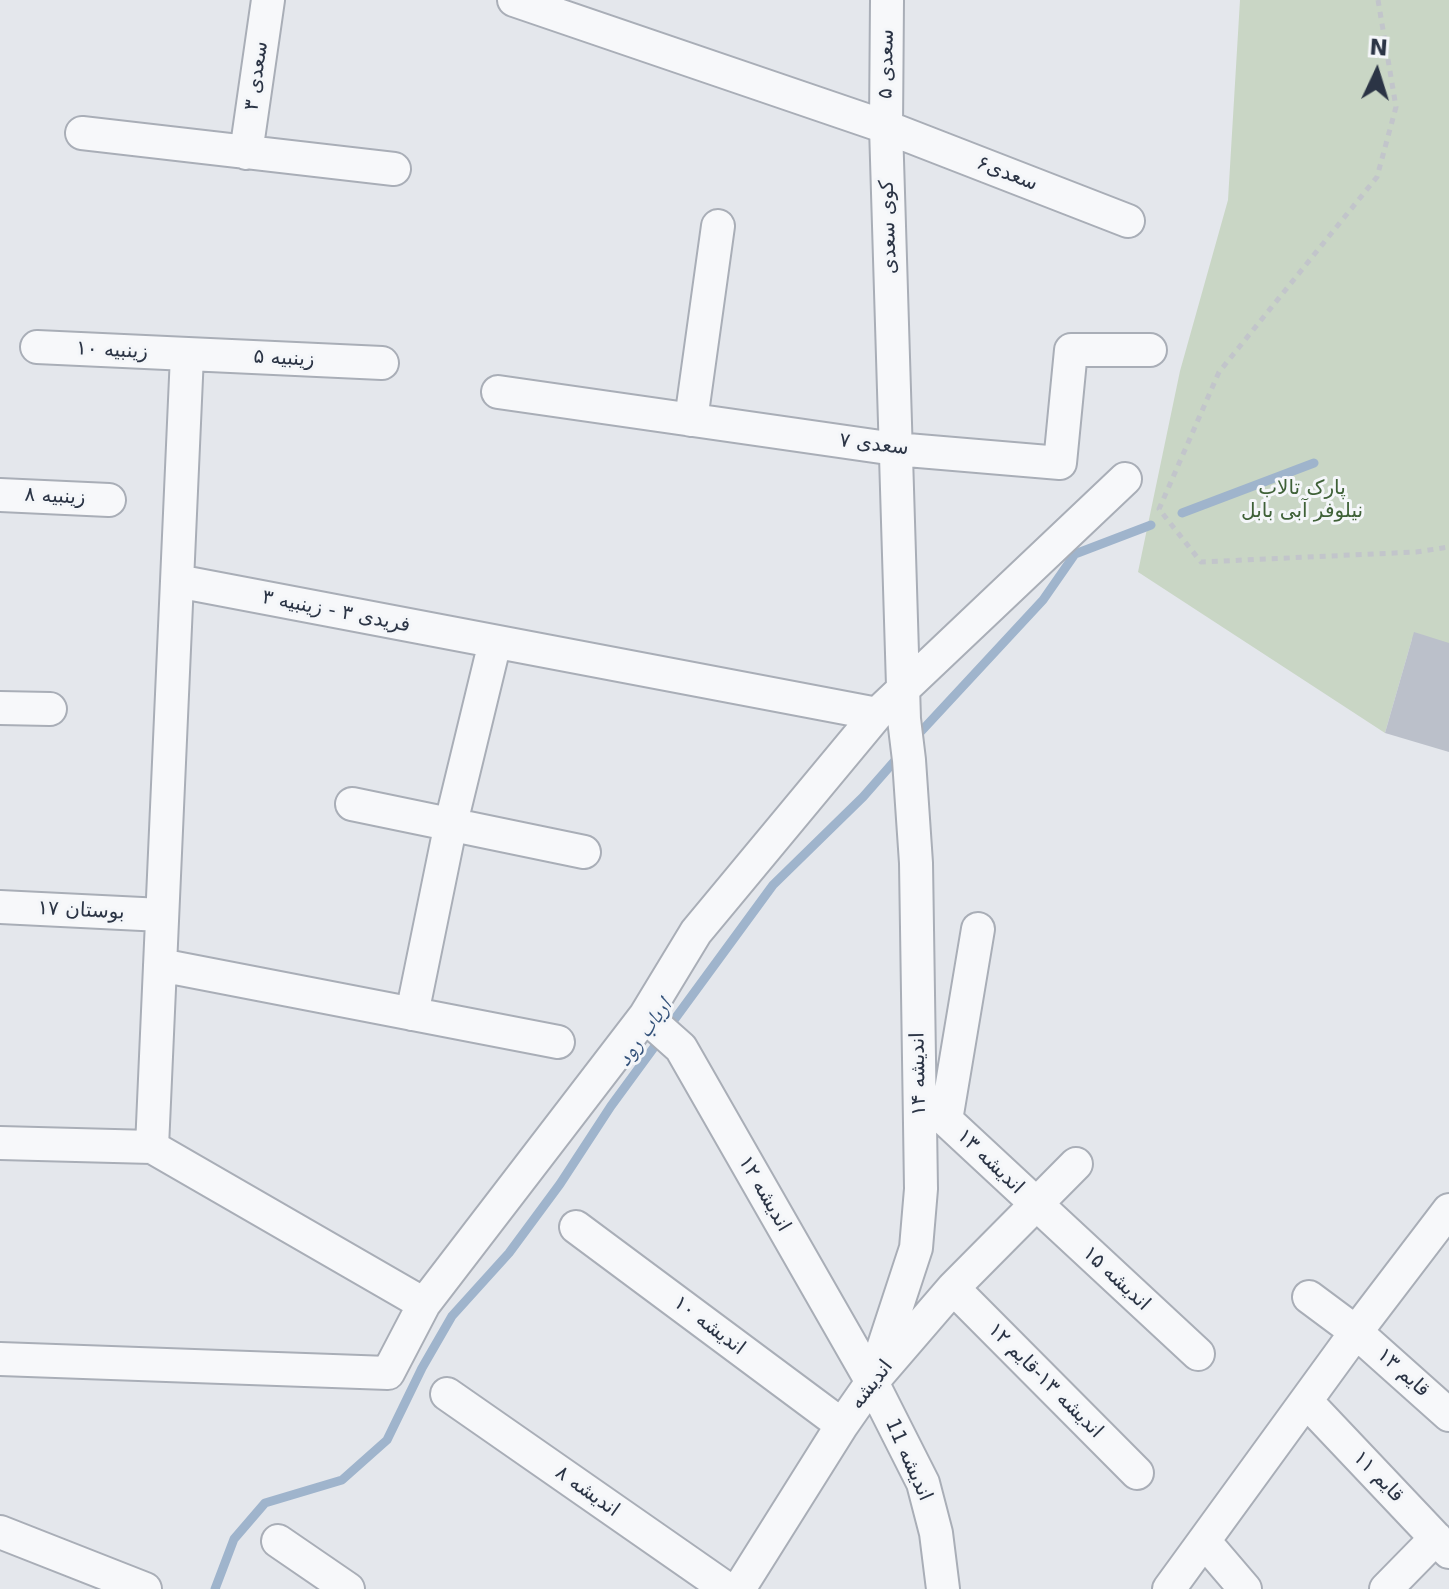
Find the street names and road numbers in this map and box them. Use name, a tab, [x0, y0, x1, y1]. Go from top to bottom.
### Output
street label: سعدی ۵	[874, 29, 900, 99]
street label: سعدی ۳	[240, 40, 274, 112]
street label: سعدی۶	[973, 151, 1041, 197]
street label: کوی سعدی	[875, 179, 903, 275]
street label: زینبیه ۱۰	[75, 337, 149, 365]
street label: زینبیه ۵	[253, 345, 315, 373]
street label: سعدی ۷	[838, 429, 910, 461]
street label: زینبیه ۸	[24, 483, 86, 511]
street label: فریدی ۳ - زینبیه ۳	[260, 586, 412, 638]
street label: بوستان ۱۷	[37, 897, 125, 925]
street label: اندیشه ۱۴	[906, 1032, 932, 1116]
street label: اندیشه ۱۳	[952, 1124, 1028, 1200]
street label: اندیشه ۱۲	[733, 1152, 795, 1236]
street label: اندیشه ۱۵	[1077, 1242, 1155, 1316]
street label: اندیشه ۱۰	[668, 1291, 750, 1361]
street label: اندیشه ۱۳-قایم ۱۲	[982, 1318, 1108, 1444]
street label: قایم ۱۳	[1372, 1343, 1434, 1403]
street label: اندیشه	[845, 1356, 899, 1414]
street label: اندیشه 11	[879, 1415, 937, 1505]
street label: قایم ۱۱	[1348, 1446, 1408, 1508]
street label: اندیشه ۸	[550, 1461, 624, 1523]

